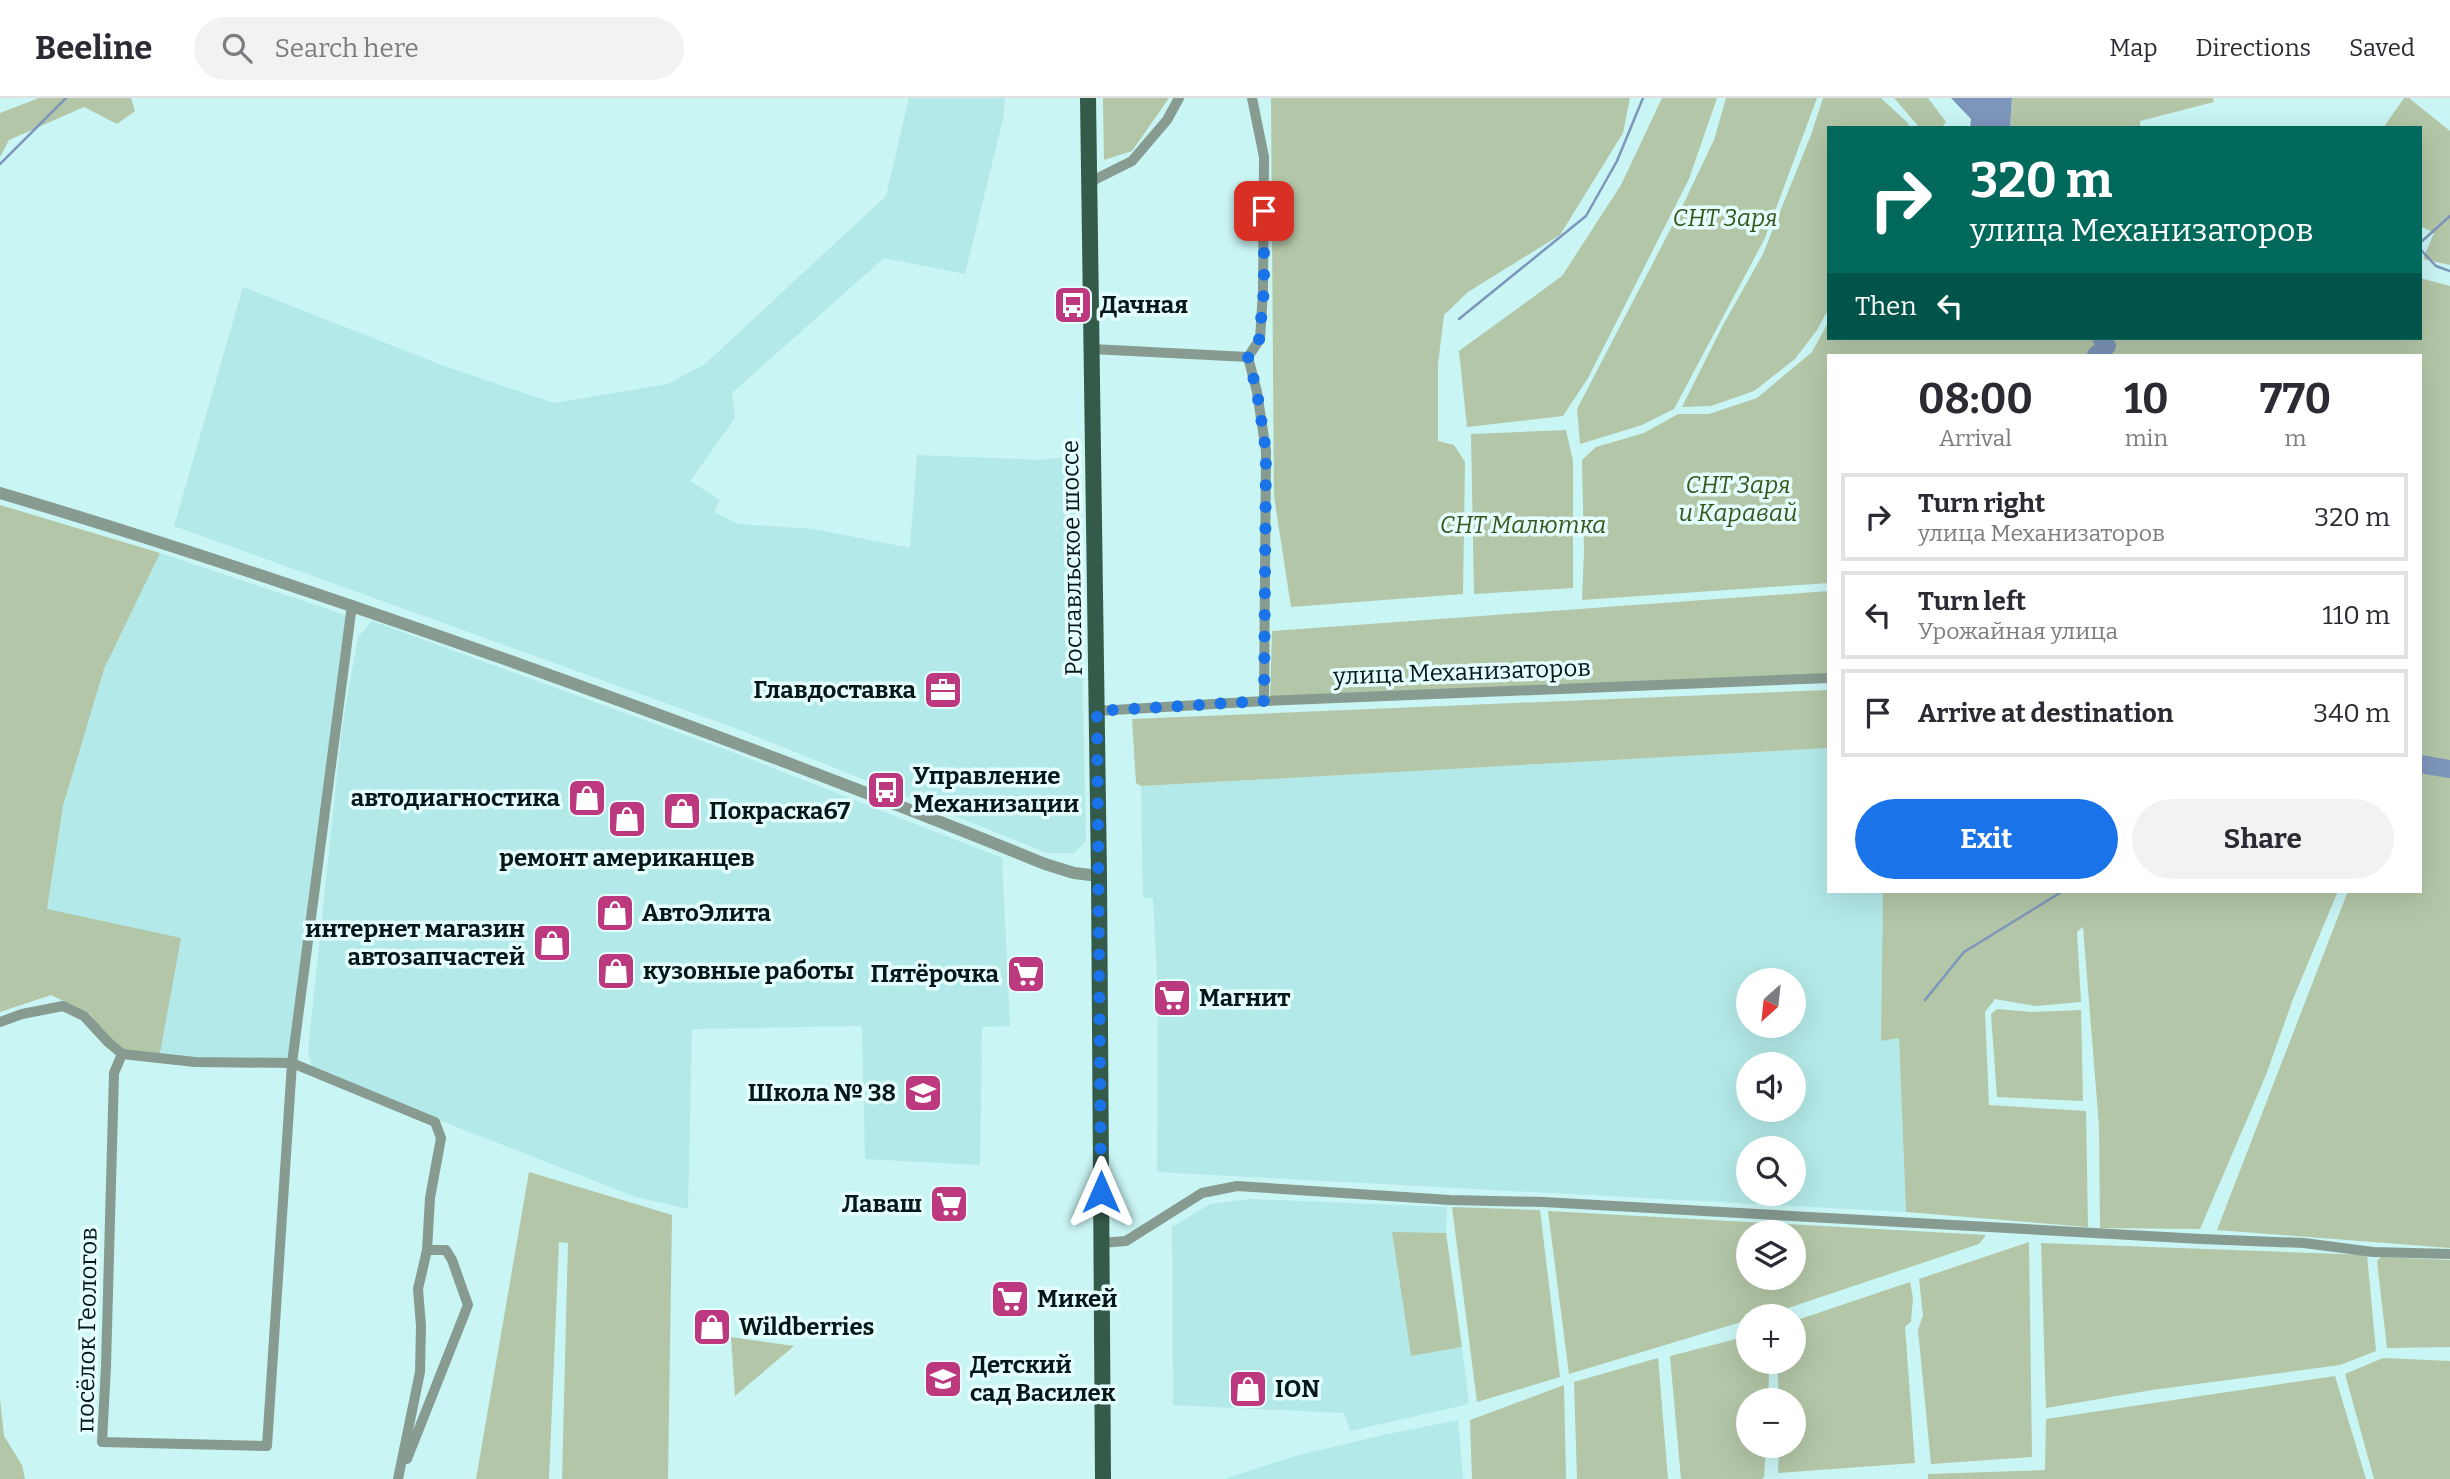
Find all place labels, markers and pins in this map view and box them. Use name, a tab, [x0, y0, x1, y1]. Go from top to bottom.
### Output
pin	[1234, 181, 1294, 241]
bus stop icon: Дачная	[1052, 284, 1094, 326]
place label: Дачная	[1100, 291, 1188, 319]
office icon: Главдоставка	[922, 669, 964, 711]
place label: Главдоставка	[754, 676, 917, 704]
place label: Управление Механизации	[913, 762, 1079, 818]
bus stop icon: Управление Механизации	[865, 769, 907, 811]
shop icon: автодиагностика	[566, 777, 608, 819]
place label: автодиагностика	[351, 784, 561, 812]
shop icon: Покраска67	[661, 790, 703, 832]
place label: Покраска67	[709, 797, 850, 825]
shop icon: ремонт американцев	[606, 798, 648, 840]
place label: ремонт американцев	[499, 844, 755, 872]
shop icon: АвтоЭлита	[594, 892, 636, 934]
place label: АвтоЭлита	[642, 899, 771, 927]
place label: интернет магазин автозапчастей	[305, 915, 525, 971]
shop icon: интернет магазин автозапчастей	[531, 922, 573, 964]
shop icon: кузовные работы	[595, 950, 637, 992]
supermarket icon: Пятёрочка	[1005, 953, 1047, 995]
place label: кузовные работы	[643, 957, 854, 985]
place label: Пятёрочка	[870, 960, 1000, 988]
supermarket icon: Магнит	[1151, 977, 1193, 1019]
place label: Магнит	[1199, 984, 1291, 1012]
school or university icon: Школа № 38	[902, 1072, 944, 1114]
place label: Школа № 38	[748, 1079, 896, 1107]
supermarket icon: Лаваш	[928, 1183, 970, 1225]
place label: Лаваш	[842, 1190, 922, 1218]
supermarket icon: Микей	[989, 1278, 1031, 1320]
place label: Микей	[1037, 1285, 1117, 1313]
shop icon: Wildberries	[691, 1306, 733, 1348]
place label: Wildberries	[739, 1313, 875, 1341]
place label: Детский сад Василек	[970, 1351, 1116, 1407]
school or university icon: Детский сад Василек	[922, 1358, 964, 1400]
shop icon: ION	[1227, 1368, 1269, 1410]
place label: ION	[1275, 1375, 1320, 1403]

